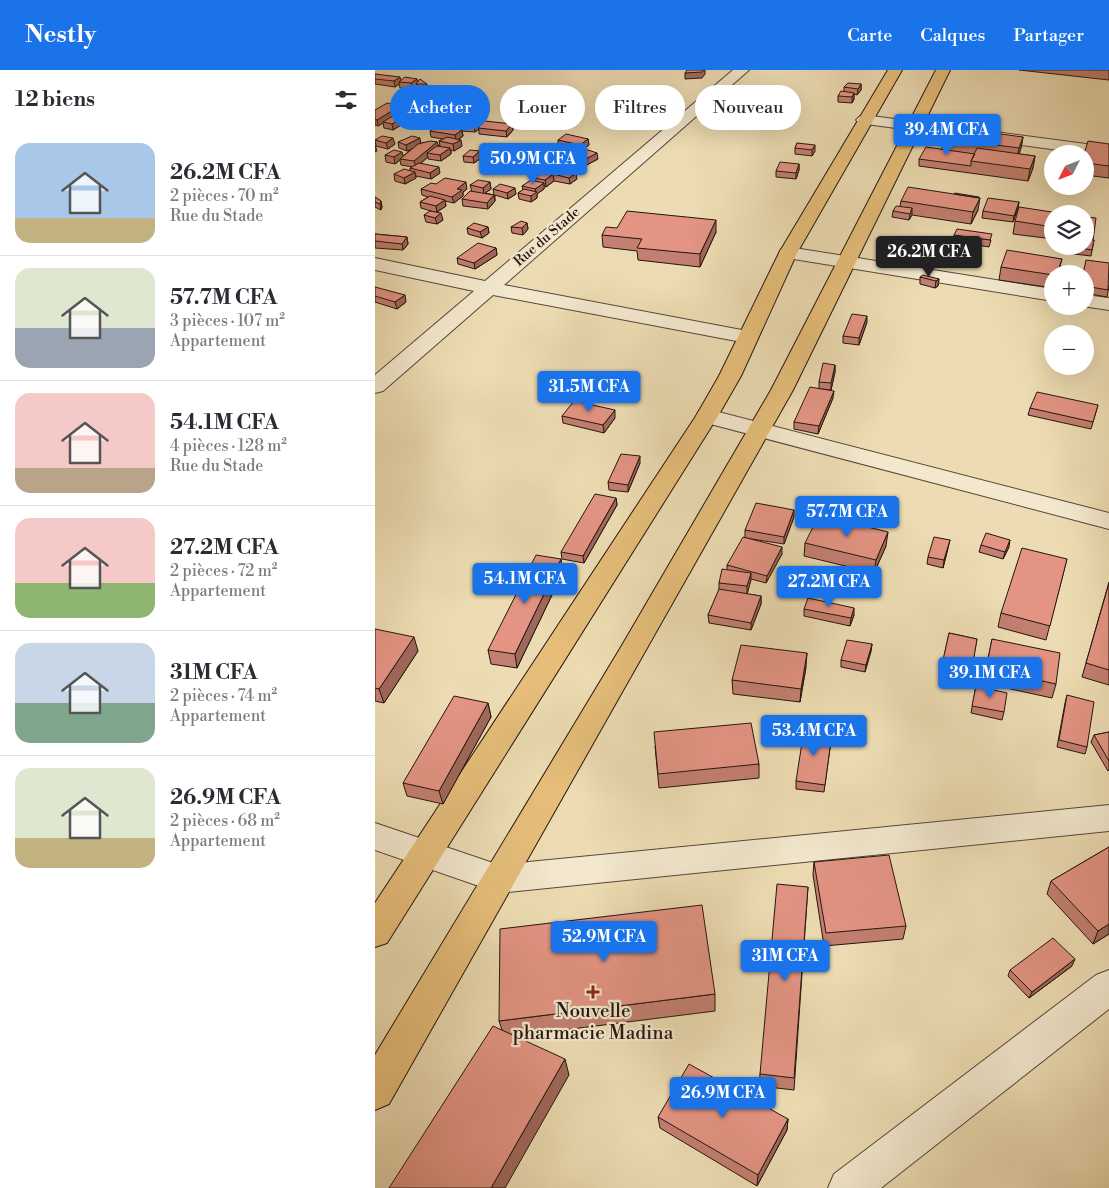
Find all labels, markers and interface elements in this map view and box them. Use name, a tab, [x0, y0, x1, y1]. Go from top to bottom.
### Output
text: Nestly	[25, 20, 96, 50]
text: Carte	[847, 24, 892, 47]
text: Calques	[920, 24, 985, 47]
text: Partager	[1013, 24, 1084, 47]
chip: Acheter	[390, 85, 490, 130]
chip: Louer	[500, 85, 585, 130]
chip: Filtres	[595, 85, 685, 130]
chip: Nouveau	[695, 85, 801, 130]
icon: filters	[332, 86, 360, 114]
text: 12 biens	[15, 87, 95, 113]
pin: 39.4M CFA	[890, 114, 1004, 156]
text: 39.4M CFA	[905, 120, 989, 140]
pin: 50.9M CFA	[476, 142, 590, 185]
north arrow	[1044, 145, 1094, 195]
map controls	[1044, 145, 1094, 375]
text: 50.9M CFA	[490, 149, 576, 169]
text: 26.2M CFA	[170, 160, 281, 186]
icon: home	[55, 163, 115, 223]
text: 2 pièces · 70 m²	[170, 186, 279, 206]
street label: Rue du Stade	[510, 203, 584, 271]
button: layers	[1044, 205, 1094, 255]
text: Rue du Stade	[170, 206, 263, 226]
pin: 26.2M CFA	[872, 236, 986, 278]
text: 26.2M CFA	[887, 242, 971, 262]
button: +	[1044, 265, 1094, 315]
text: 57.7M CFA	[170, 285, 277, 311]
icon: home	[55, 288, 115, 348]
text: 3 pièces · 107 m²	[170, 311, 285, 331]
button: −	[1044, 325, 1094, 375]
text: Appartement	[170, 331, 266, 351]
pin: 31.5M CFA	[532, 370, 646, 413]
text: 31.5M CFA	[548, 377, 630, 397]
text: 54.1M CFA	[170, 410, 279, 436]
icon: home	[55, 413, 115, 473]
text: 4 pièces · 128 m²	[170, 436, 287, 456]
text: Rue du Stade	[170, 456, 263, 476]
pin: 57.7M CFA	[790, 496, 904, 538]
text: 57.7M CFA	[806, 502, 888, 522]
text: 27.2M CFA	[170, 535, 279, 561]
icon: home	[55, 538, 115, 598]
text: 2 pièces · 72 m²	[170, 561, 277, 581]
pin: 54.1M CFA	[468, 562, 582, 605]
pin: 27.2M CFA	[772, 566, 886, 608]
text: 54.1M CFA	[484, 569, 566, 589]
text: 27.2M CFA	[788, 572, 870, 592]
text: Appartement	[170, 581, 266, 601]
pin: 39.1M CFA	[933, 656, 1047, 699]
text: 31M CFA	[170, 660, 258, 686]
icon: home	[55, 663, 115, 723]
text: 39.1M CFA	[949, 663, 1031, 683]
text: 2 pièces · 74 m²	[170, 686, 277, 706]
text: Appartement	[170, 706, 266, 726]
pin: 53.4M CFA	[757, 714, 871, 757]
text: 53.4M CFA	[772, 721, 856, 741]
text: 26.9M CFA	[170, 785, 281, 811]
icon: home	[55, 788, 115, 848]
text: 2 pièces · 68 m²	[170, 811, 280, 831]
text: Appartement	[170, 831, 266, 851]
pin: 52.9M CFA	[547, 920, 661, 963]
text: 52.9M CFA	[562, 927, 646, 947]
pin: 31M CFA	[739, 940, 831, 982]
text: 31M CFA	[752, 946, 818, 966]
marker: Nouvelle pharmacie Madina	[587, 986, 599, 998]
place label: Nouvelle pharmacie Madina	[513, 999, 674, 1045]
pin: 26.9M CFA	[666, 1076, 780, 1119]
text: 26.9M CFA	[681, 1083, 765, 1103]

